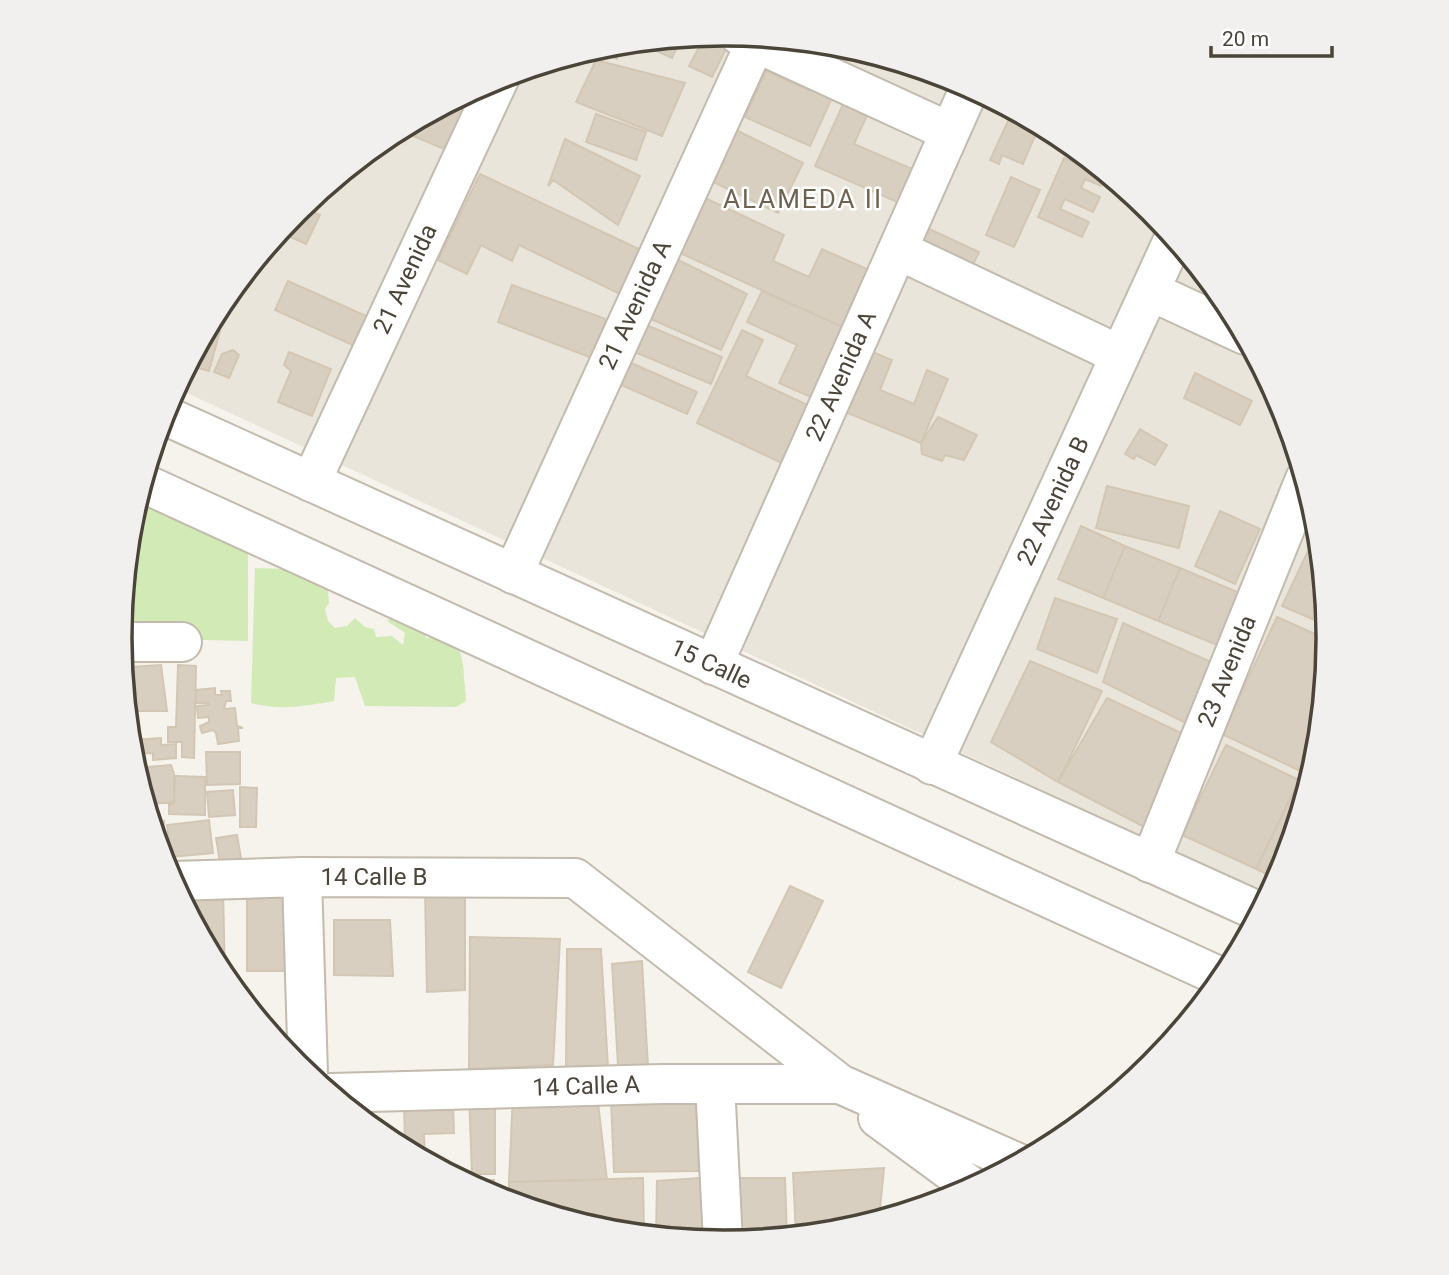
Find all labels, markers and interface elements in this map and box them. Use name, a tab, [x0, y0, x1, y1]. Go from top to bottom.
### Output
scale bar	[1211, 14, 1332, 58]
text: 20 m	[1222, 27, 1269, 51]
district label: ALAMEDA II	[723, 184, 883, 214]
street label: 21 Avenida	[367, 220, 443, 338]
street label: 21 Avenida A	[593, 236, 677, 374]
street label: 22 Avenida A	[800, 306, 882, 445]
street label: 22 Avenida B	[1011, 432, 1095, 570]
street label: 23 Avenida	[1192, 611, 1262, 731]
street label: 15 Calle	[666, 633, 756, 695]
street label: 14 Calle B	[321, 863, 427, 891]
street label: 14 Calle A	[532, 1070, 641, 1102]

